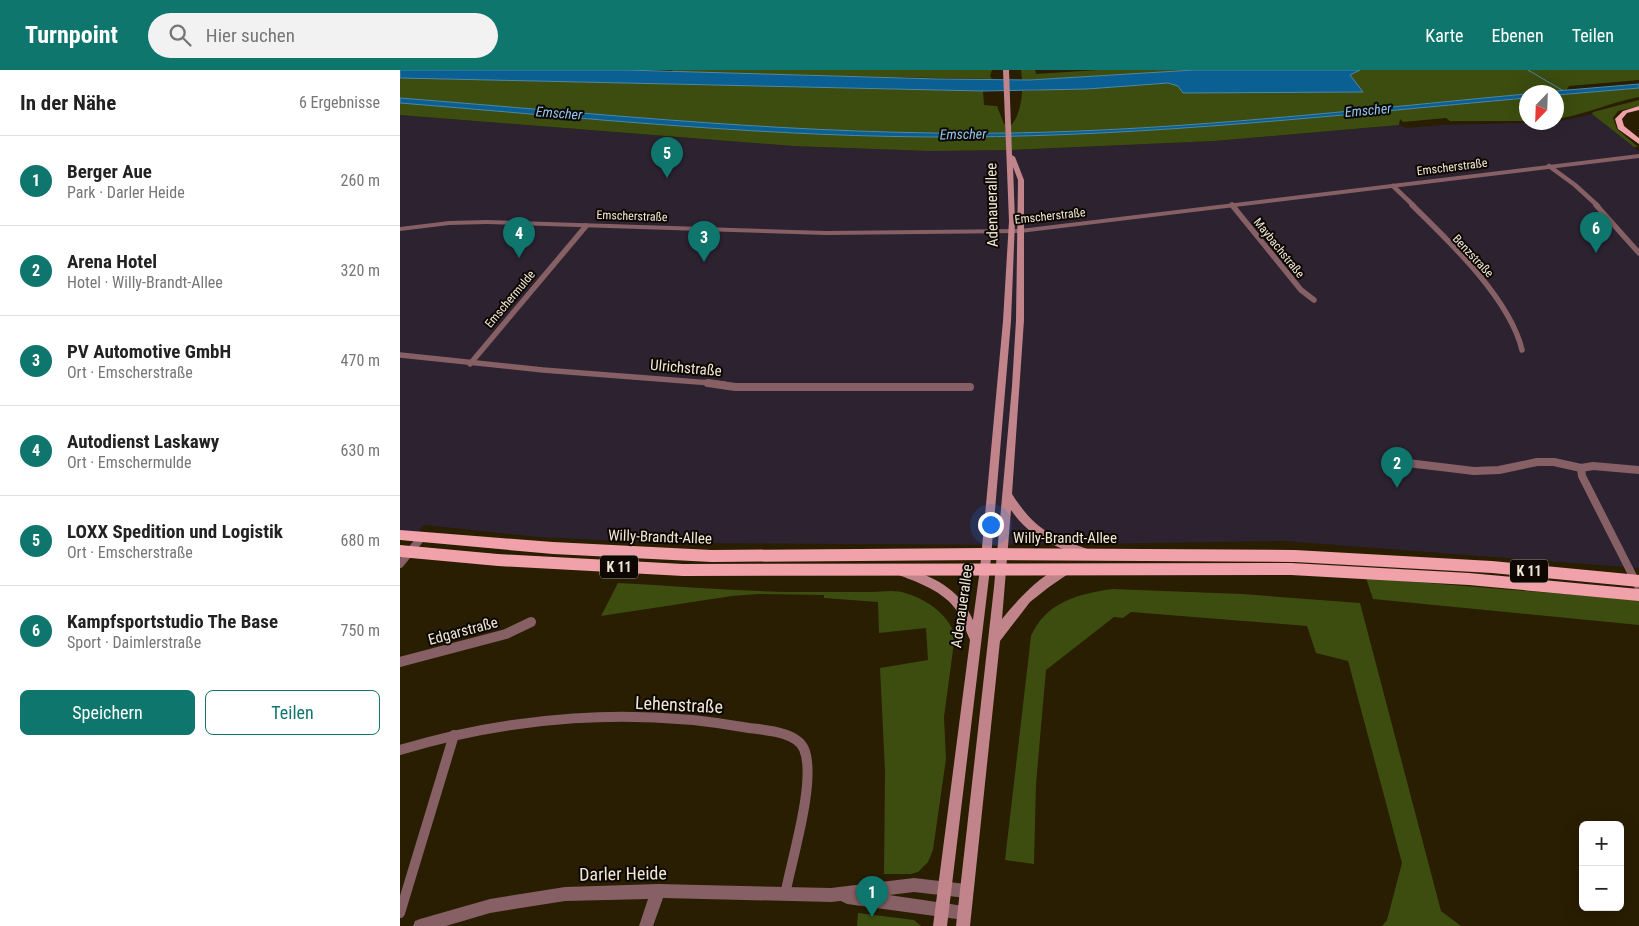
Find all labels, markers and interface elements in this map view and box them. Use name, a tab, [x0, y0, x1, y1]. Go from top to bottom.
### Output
search box	[148, 13, 498, 58]
text: Turnpoint	[25, 21, 118, 49]
icon: search	[166, 21, 194, 49]
text: Hier suchen	[206, 24, 295, 47]
text: Karte	[1425, 25, 1464, 46]
text: Ebenen	[1492, 25, 1544, 46]
text: Teilen	[1572, 25, 1614, 46]
north arrow	[1519, 85, 1564, 130]
text: In der Nähe	[20, 91, 116, 115]
text: 6 Ergebnisse	[299, 93, 380, 112]
water label: Emscher	[1344, 100, 1393, 120]
water label: Emscher	[535, 103, 584, 123]
water label: Emscher	[940, 126, 987, 142]
pin: 5	[651, 137, 683, 178]
street label: Emscherstraße	[1416, 156, 1489, 178]
text: Berger Aue	[67, 160, 152, 183]
street label: Adenauerallee	[982, 163, 1002, 247]
text: 1	[32, 171, 40, 190]
text: 260 m	[341, 171, 380, 190]
text: Park · Darler Heide	[67, 183, 185, 202]
street label: Emscherstraße	[1014, 205, 1086, 227]
street label: Emscherstraße	[596, 208, 668, 224]
pin: 6	[1580, 212, 1612, 253]
street label: Maybachstraße	[1251, 215, 1308, 281]
pin: 4	[503, 217, 535, 258]
pin: 3	[688, 221, 720, 262]
street label: Benzstraße	[1450, 232, 1497, 281]
text: Arena Hotel	[67, 250, 157, 273]
text: 2	[32, 261, 40, 280]
text: 320 m	[341, 261, 380, 280]
street label: Emschermulde	[482, 267, 538, 330]
text: Hotel · Willy-Brandt-Allee	[67, 273, 223, 292]
text: PV Automotive GmbH	[67, 340, 231, 363]
text: 3	[32, 351, 40, 370]
text: 470 m	[341, 351, 380, 370]
street label: Ulrichstraße	[650, 356, 722, 380]
text: Ort · Emscherstraße	[67, 363, 193, 382]
text: Autodienst Laskawy	[67, 430, 219, 453]
text: 4	[32, 441, 40, 460]
text: 630 m	[341, 441, 380, 460]
pin: 2	[1381, 447, 1413, 488]
text: Ort · Emschermulde	[67, 453, 192, 472]
your location	[978, 512, 1004, 538]
text: LOXX Spedition und Logistik	[67, 520, 283, 543]
street label: Willy-Brandt-Allee	[608, 526, 712, 548]
street label: Willy-Brandt-Allee	[1013, 529, 1117, 547]
text: 5	[32, 531, 40, 550]
text: 680 m	[341, 531, 380, 550]
text: Ort · Emscherstraße	[67, 543, 193, 562]
road number: K 11	[600, 556, 638, 578]
road number: K 11	[1510, 560, 1548, 582]
street label: Adenauerallee	[947, 563, 977, 649]
text: Kampfsportstudio The Base	[67, 610, 278, 633]
street label: Edgarstraße	[426, 613, 500, 649]
text: 6	[32, 621, 40, 640]
text: 750 m	[341, 621, 380, 640]
text: Sport · Daimlerstraße	[67, 633, 201, 652]
button: Speichern	[20, 690, 195, 735]
button: Teilen	[205, 690, 380, 735]
street label: Lehenstraße	[635, 692, 724, 717]
map controls	[1579, 821, 1624, 911]
button: +	[1579, 821, 1624, 866]
street label: Darler Heide	[579, 862, 667, 885]
button: −	[1579, 866, 1624, 911]
pin: 1	[856, 876, 888, 917]

